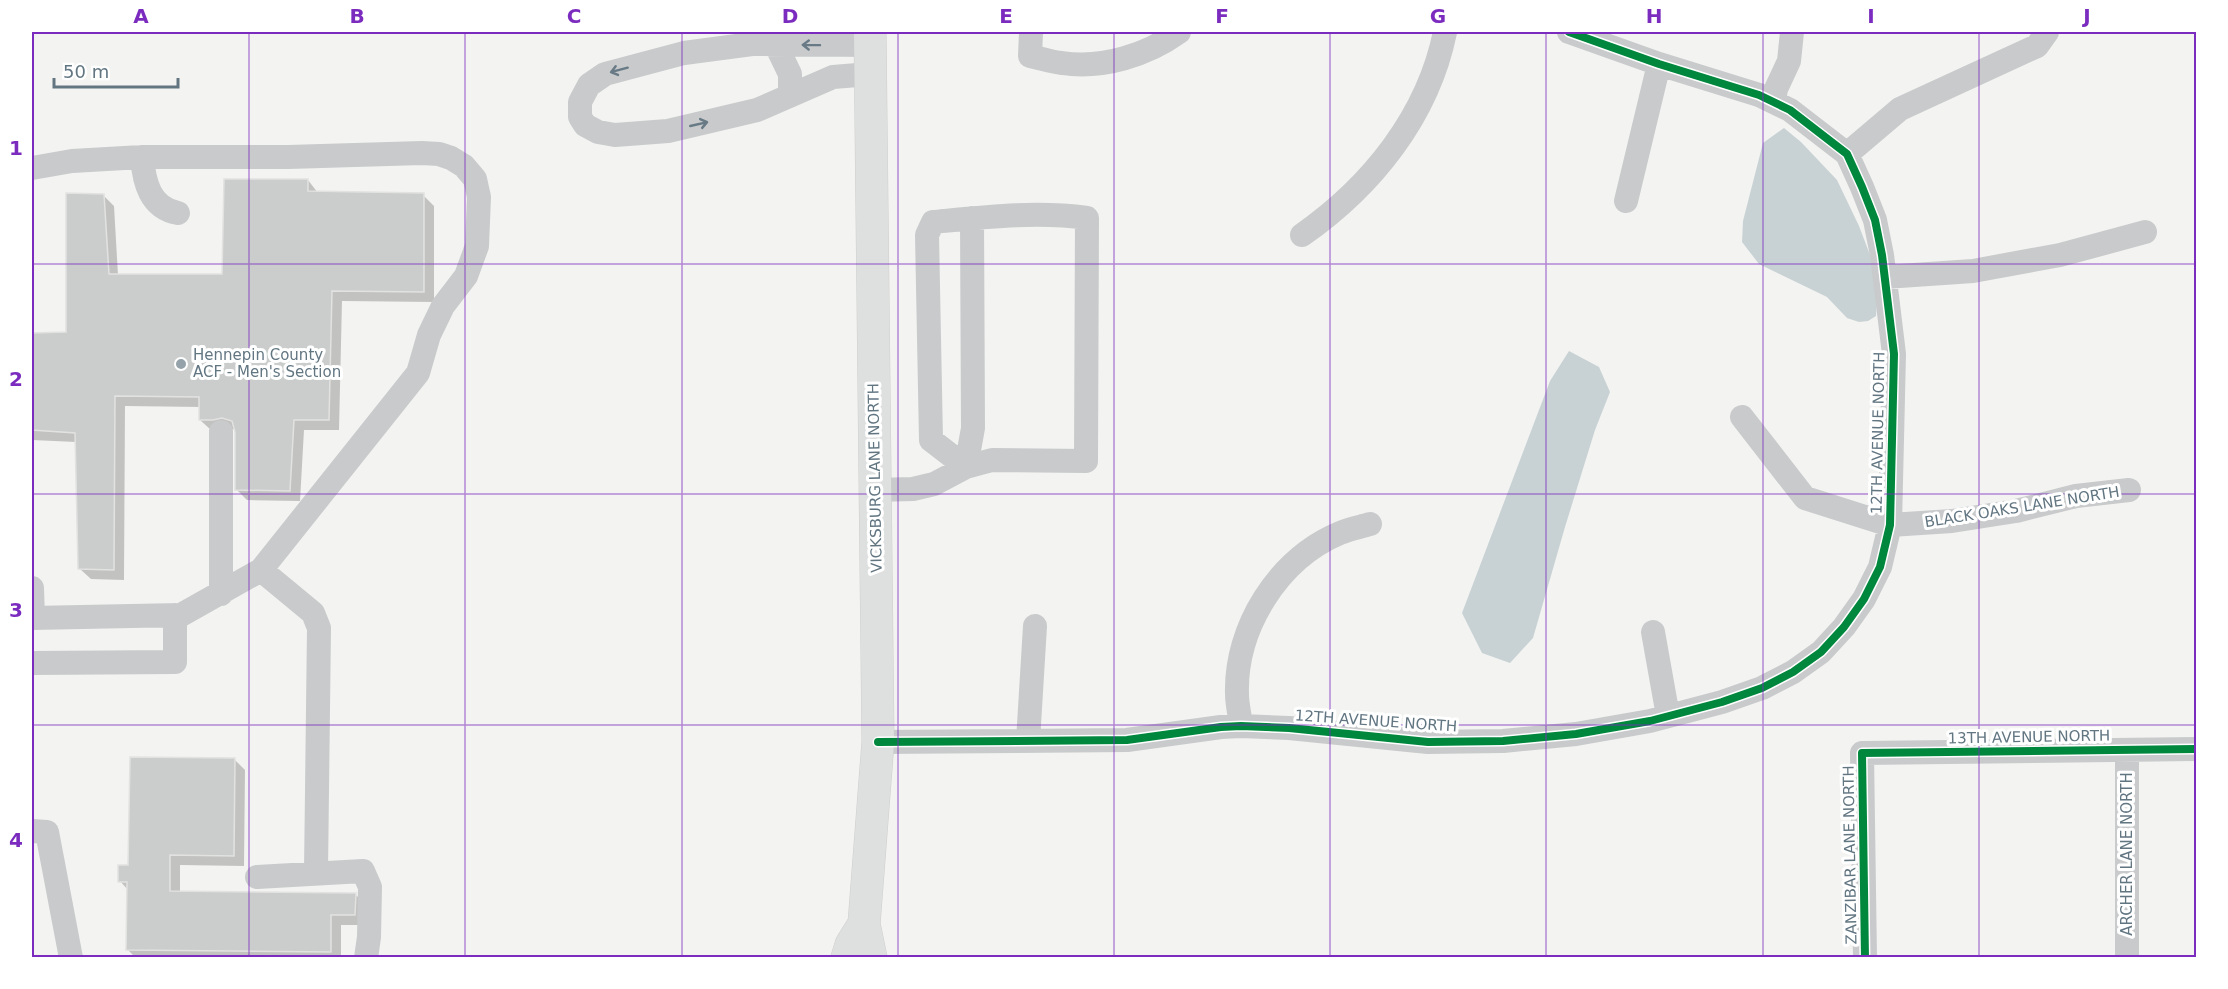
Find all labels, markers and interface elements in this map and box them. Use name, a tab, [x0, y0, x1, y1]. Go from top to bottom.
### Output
text: A	[133, 4, 149, 28]
text: B	[349, 4, 365, 28]
text: C	[567, 4, 581, 28]
text: D	[782, 4, 798, 28]
text: E	[999, 4, 1013, 28]
text: F	[1215, 4, 1229, 28]
text: G	[1430, 4, 1446, 28]
text: H	[1646, 4, 1662, 28]
text: I	[1867, 4, 1875, 28]
text: J	[2081, 4, 2091, 28]
one-way arrow	[802, 39, 822, 51]
scale bar	[54, 51, 178, 89]
text: 50 m	[63, 61, 109, 82]
one-way arrow	[610, 65, 629, 76]
one-way arrow	[690, 117, 709, 129]
text: 1	[9, 136, 23, 160]
place label: Hennepin County ACF - Men's Section	[193, 346, 341, 381]
street label: 12TH AVENUE NORTH	[1868, 352, 1888, 514]
marker: Hennepin County ACF - Men's Section	[174, 357, 188, 371]
text: 2	[9, 367, 23, 391]
street label: VICKSBURG LANE NORTH	[864, 383, 886, 573]
street label: BLACK OAKS LANE NORTH	[1923, 483, 2121, 531]
text: 3	[9, 598, 23, 622]
street label: 12TH AVENUE NORTH	[1294, 706, 1458, 736]
street label: 13TH AVENUE NORTH	[1948, 727, 2110, 747]
street label: ZANZIBAR LANE NORTH	[1839, 765, 1861, 945]
street label: ARCHER LANE NORTH	[2118, 772, 2136, 936]
text: 4	[9, 828, 23, 852]

